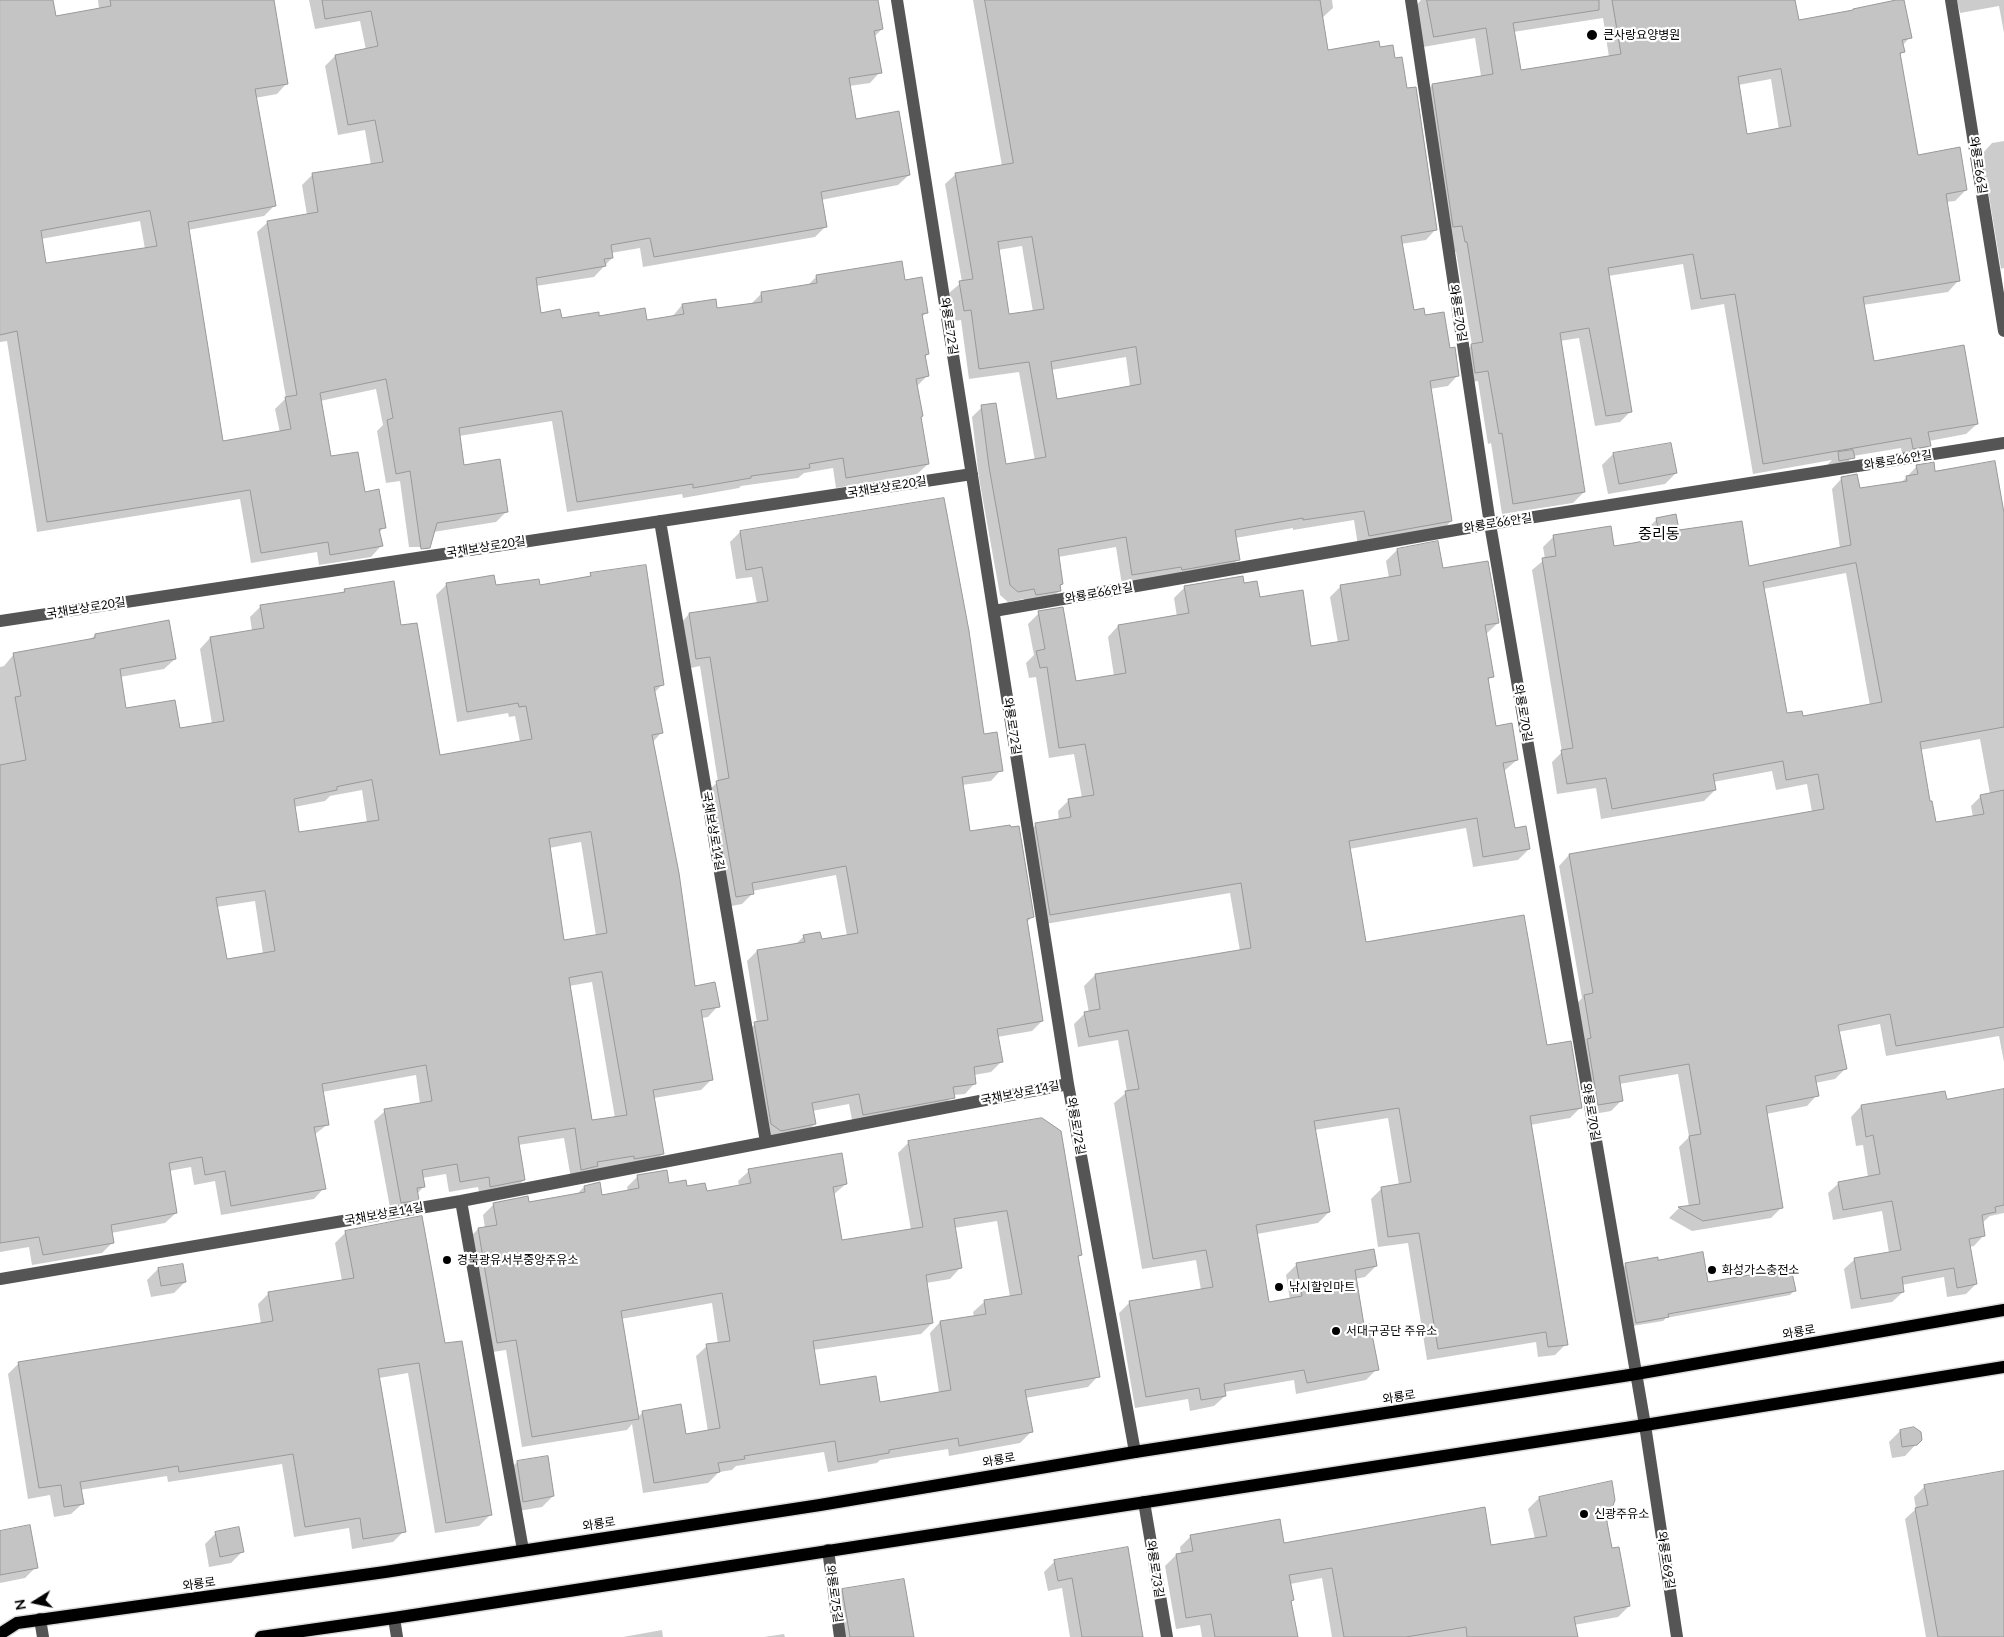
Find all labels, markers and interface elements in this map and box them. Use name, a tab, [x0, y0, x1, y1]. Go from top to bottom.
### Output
marker: 큰사랑요양병원	[1585, 28, 1599, 42]
place label: 큰사랑요양병원	[1603, 28, 1680, 42]
street label: 와룡로66길	[1966, 135, 1990, 195]
street label: 와룡로70길	[1446, 283, 1470, 343]
street label: 와룡로72길	[937, 296, 961, 356]
street label: 와룡로66안길	[1863, 447, 1933, 473]
street label: 국채보상로20길	[846, 474, 928, 500]
street label: 와룡로66안길	[1463, 510, 1533, 536]
district label: 중리동	[1638, 525, 1680, 543]
street label: 국채보상로20길	[445, 534, 527, 560]
street label: 와룡로66안길	[1064, 580, 1134, 606]
street label: 국채보상로20길	[45, 595, 127, 621]
street label: 와룡로70길	[1511, 683, 1535, 743]
street label: 와룡로72길	[1000, 696, 1024, 756]
street label: 국채보상로14길	[699, 790, 727, 872]
street label: 국채보상로14길	[979, 1078, 1061, 1108]
street label: 와룡로70길	[1579, 1082, 1603, 1142]
street label: 와룡로72길	[1064, 1096, 1088, 1156]
street label: 국채보상로14길	[343, 1200, 425, 1228]
place label: 경북광유서부중앙주유소	[457, 1253, 578, 1267]
marker: 경북광유서부중앙주유소	[441, 1254, 453, 1266]
place label: 화성가스충전소	[1722, 1263, 1799, 1277]
marker: 화성가스충전소	[1706, 1264, 1718, 1276]
place label: 낚시할인마트	[1289, 1280, 1355, 1294]
marker: 낚시할인마트	[1273, 1281, 1285, 1293]
street label: 와룡로	[1781, 1322, 1817, 1342]
place label: 서대구공단 주유소	[1346, 1324, 1437, 1338]
marker: 서대구공단 주유소	[1330, 1325, 1342, 1337]
street label: 와룡로	[1382, 1387, 1416, 1407]
street label: 와룡로	[981, 1450, 1017, 1470]
place label: 신광주유소	[1594, 1507, 1649, 1521]
marker: 신광주유소	[1578, 1508, 1590, 1520]
street label: 와룡로	[582, 1514, 616, 1534]
street label: 와룡로69길	[1654, 1530, 1678, 1590]
street label: 와룡로73길	[1143, 1539, 1167, 1599]
street label: 와룡로75길	[823, 1564, 845, 1624]
street label: 와룡로	[182, 1575, 216, 1593]
north arrow	[10, 1577, 60, 1627]
text: N	[10, 1598, 29, 1611]

